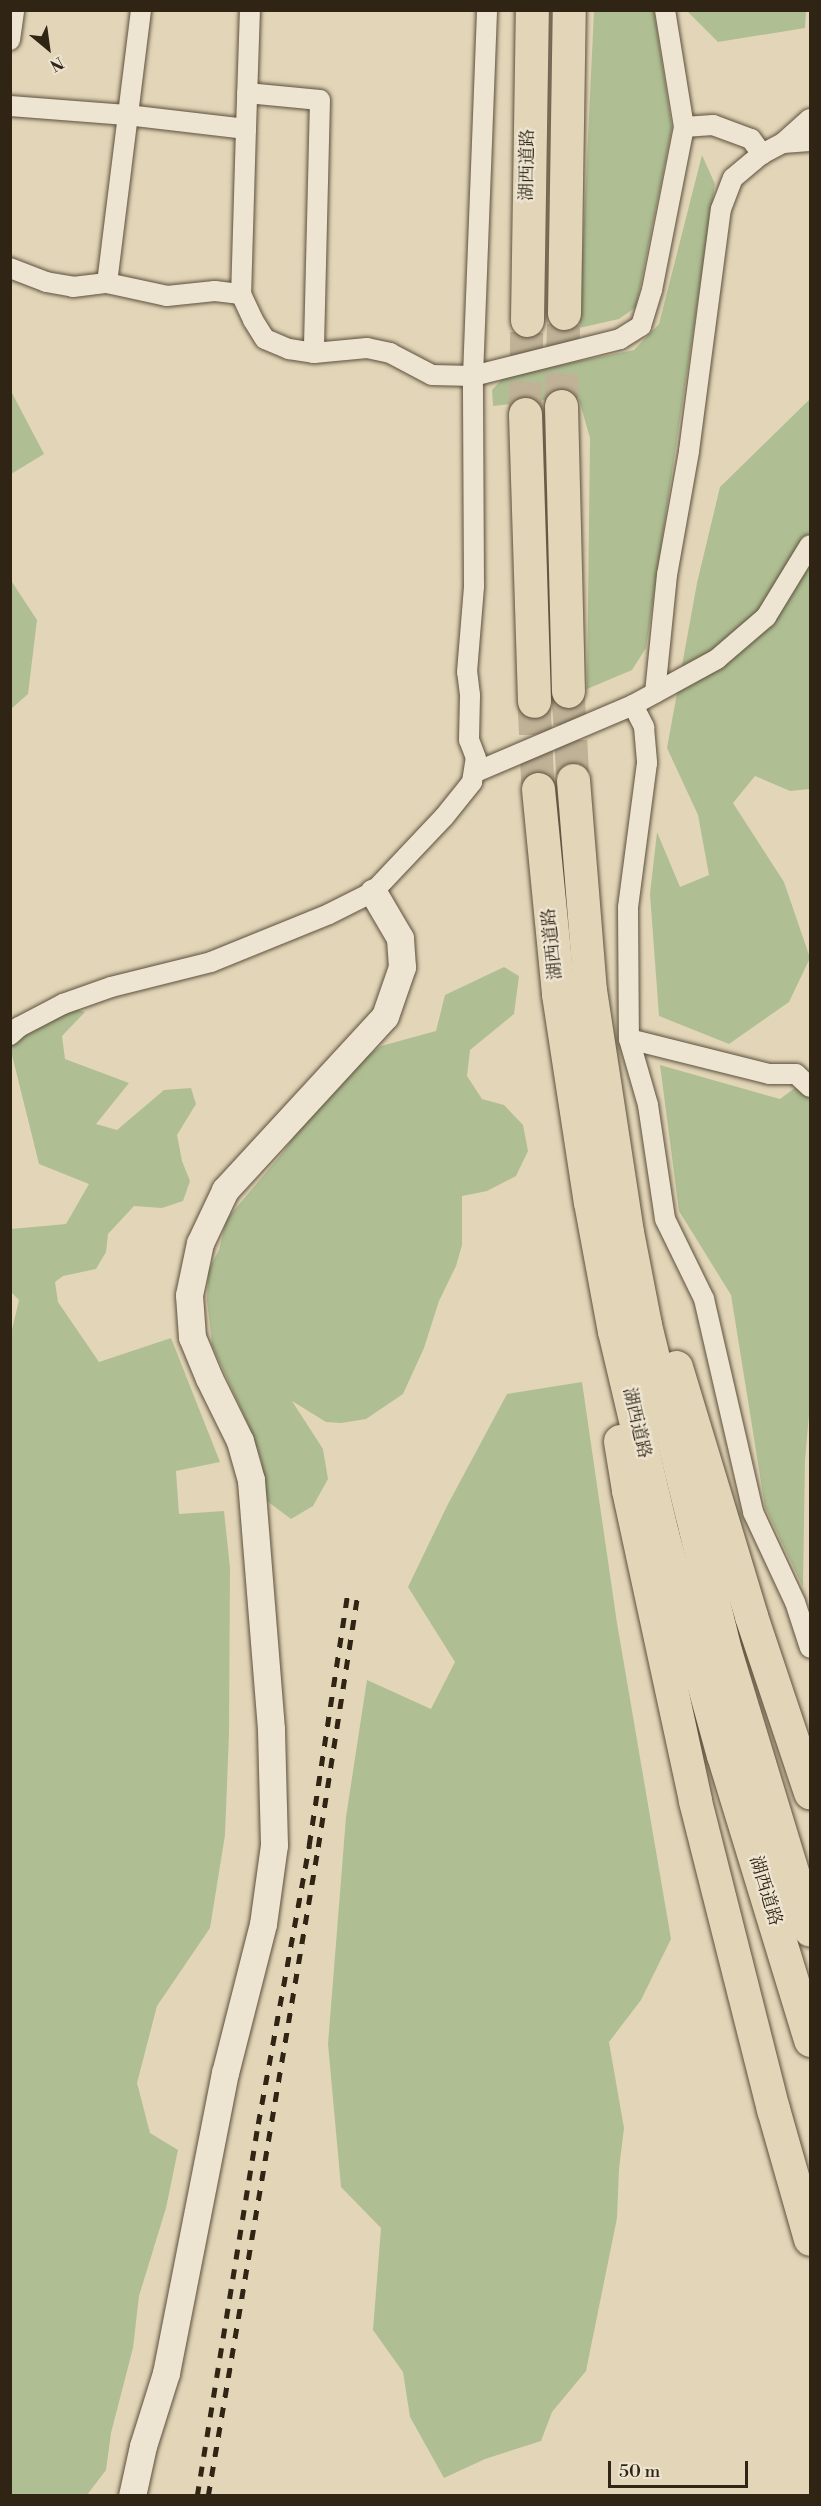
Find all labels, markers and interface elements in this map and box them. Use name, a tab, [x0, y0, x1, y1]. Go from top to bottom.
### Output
north arrow	[18, 18, 78, 78]
text: N	[46, 52, 67, 76]
street label: 湖西道路	[517, 129, 539, 201]
street label: 湖西道路	[538, 907, 568, 981]
street label: 湖西道路	[617, 1385, 655, 1461]
street label: 湖西道路	[744, 1853, 786, 1929]
scale bar	[611, 2449, 750, 2487]
text: 50 m	[619, 2460, 660, 2483]

